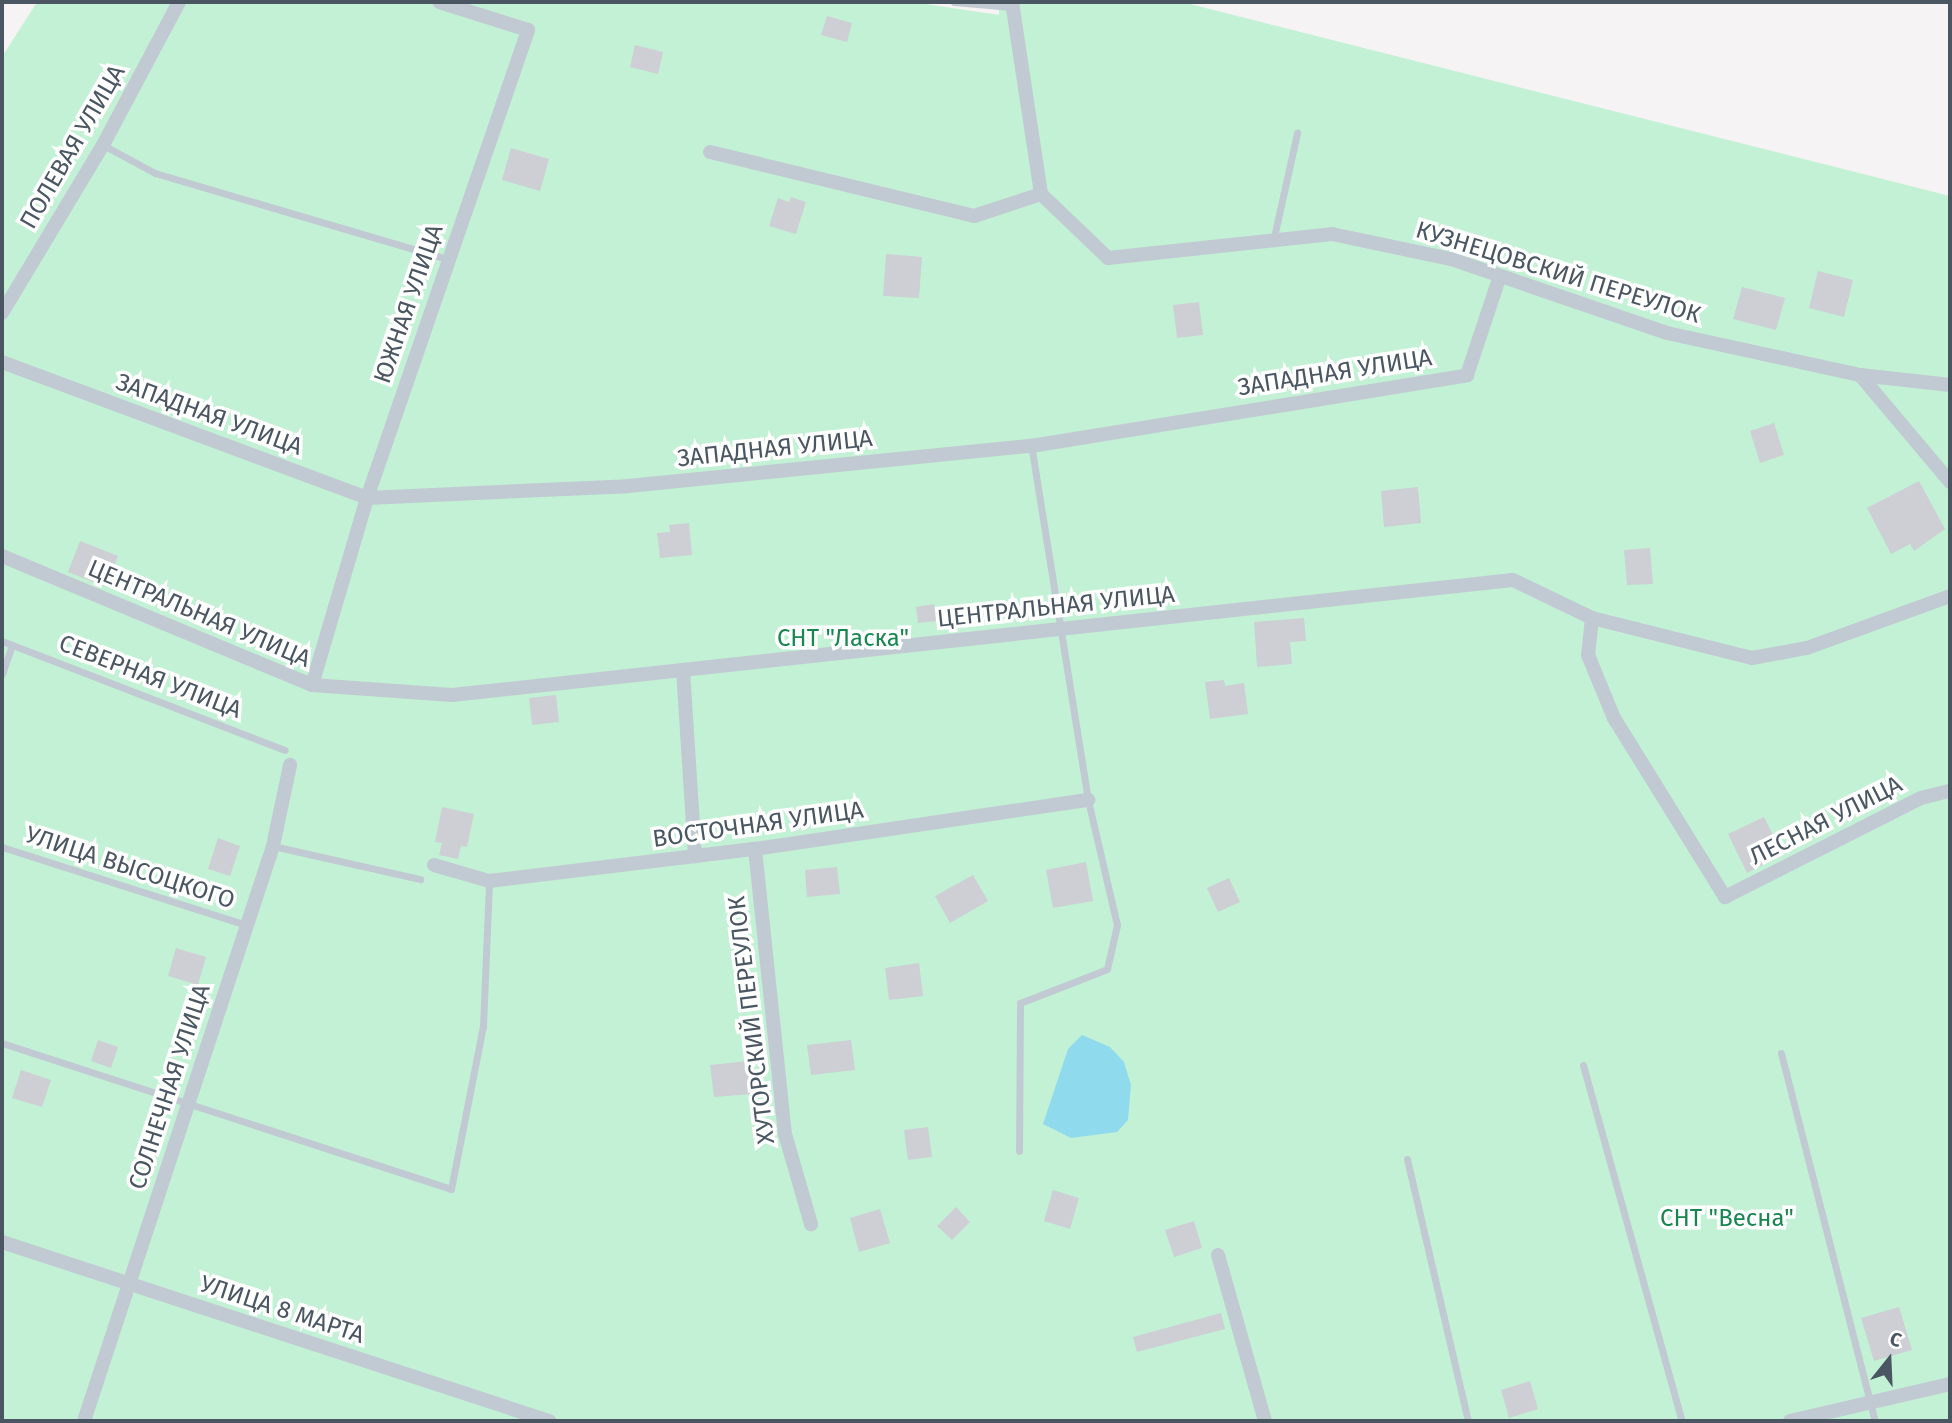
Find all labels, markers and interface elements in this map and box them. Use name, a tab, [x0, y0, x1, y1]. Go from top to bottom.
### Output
street label: ПОЛЕВАЯ УЛИЦА	[14, 60, 132, 234]
street label: КУЗНЕЦОВСКИЙ ПЕРЕУЛОК	[1412, 216, 1704, 330]
street label: ЮЖНАЯ УЛИЦА	[368, 221, 450, 387]
street label: ЗАПАДНАЯ УЛИЦА	[1236, 343, 1434, 403]
street label: ЗАПАДНАЯ УЛИЦА	[112, 368, 306, 462]
street label: ЗАПАДНАЯ УЛИЦА	[676, 424, 874, 474]
street label: ЦЕНТРАЛЬНАЯ УЛИЦА	[84, 554, 314, 674]
street label: ЦЕНТРАЛЬНАЯ УЛИЦА	[936, 580, 1176, 634]
park label: СНТ "Ласка"	[777, 625, 909, 653]
street label: СЕВЕРНАЯ УЛИЦА	[55, 629, 245, 725]
street label: ЛЕСНАЯ УЛИЦА	[1745, 770, 1907, 872]
street label: ВОСТОЧНАЯ УЛИЦА	[651, 796, 865, 854]
street label: УЛИЦА ВЫСОЦКОГО	[22, 821, 238, 915]
street label: ХУТОРСКИЙ ПЕРЕУЛОК	[723, 894, 781, 1146]
street label: СОЛНЕЧНАЯ УЛИЦА	[123, 981, 217, 1193]
park label: СНТ "Весна"	[1660, 1205, 1794, 1233]
street label: УЛИЦА 8 МАРТА	[196, 1270, 368, 1350]
north arrow	[1854, 1325, 1924, 1395]
text: С	[1887, 1327, 1904, 1352]

